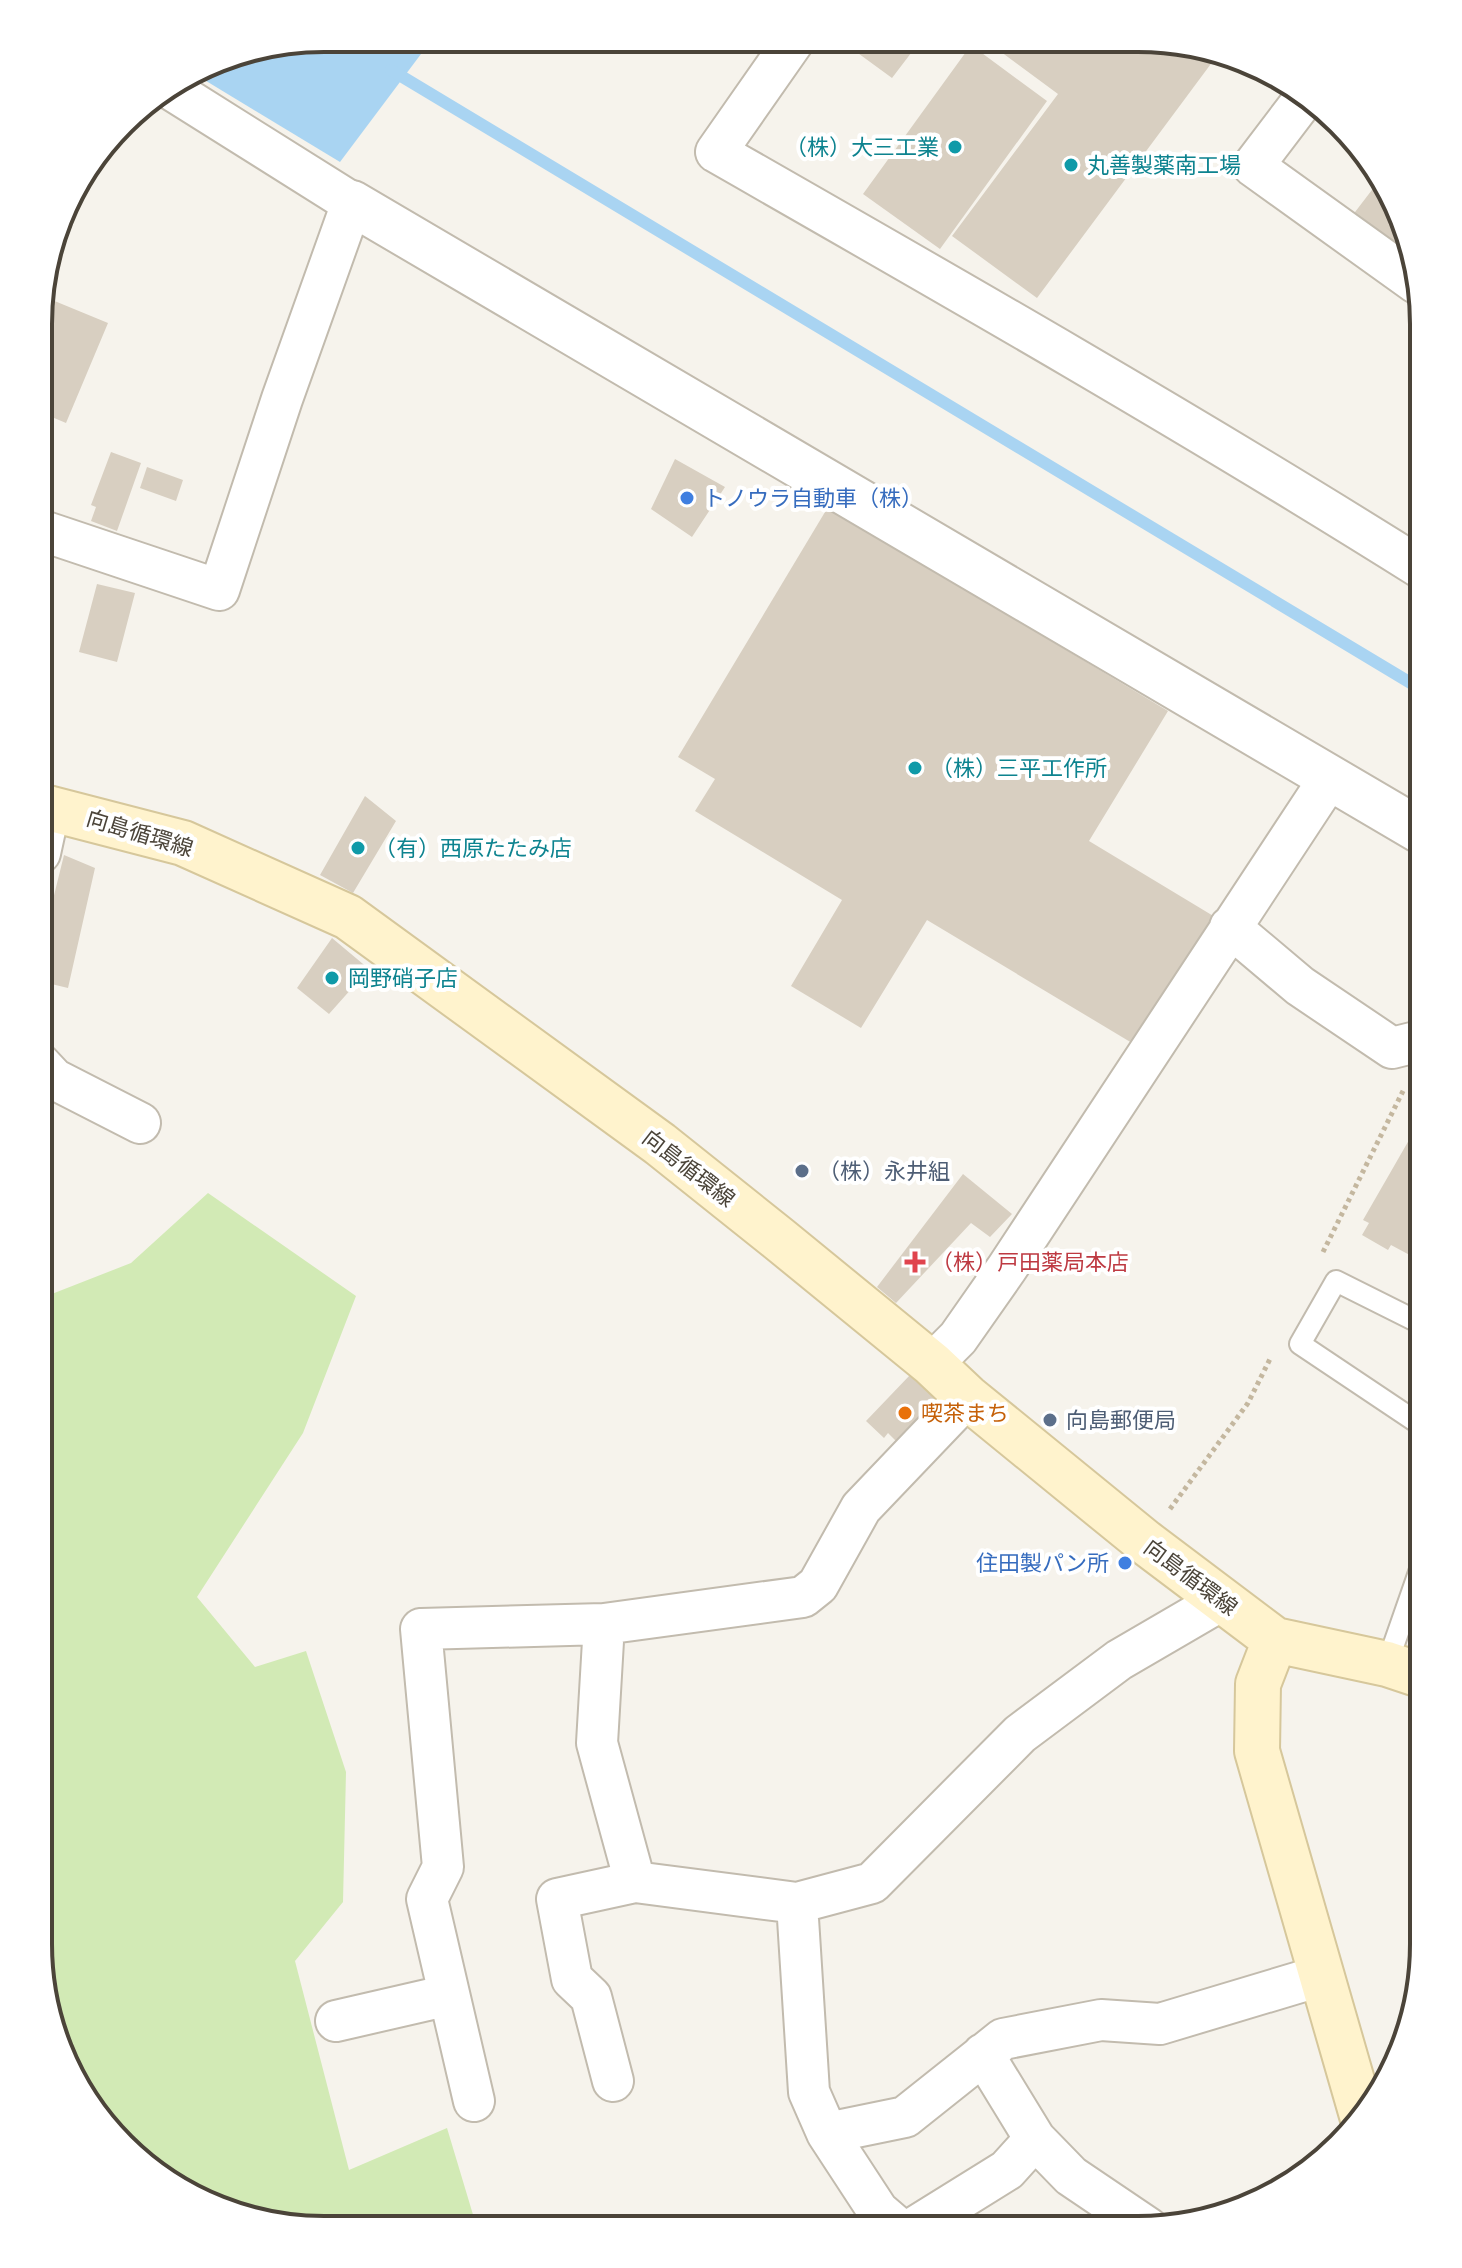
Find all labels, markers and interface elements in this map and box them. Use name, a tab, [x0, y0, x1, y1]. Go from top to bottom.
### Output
place label: （株）大三工業	[785, 132, 939, 162]
marker: （株）大三工業	[946, 138, 964, 156]
place label: 丸善製薬南工場	[1087, 150, 1241, 180]
marker: 丸善製薬南工場	[1062, 156, 1080, 174]
place label: トノウラ自動車（株）	[703, 483, 923, 513]
marker: トノウラ自動車（株）	[678, 489, 696, 507]
place label: （株）三平工作所	[931, 753, 1107, 783]
marker: （株）三平工作所	[906, 759, 924, 777]
street label: 向島循環線	[83, 803, 197, 863]
place label: （有）西原たたみ店	[374, 833, 572, 863]
marker: （有）西原たたみ店	[349, 839, 367, 857]
place label: 岡野硝子店	[348, 963, 458, 993]
marker: 岡野硝子店	[323, 969, 341, 987]
street label: 向島循環線	[636, 1122, 742, 1214]
place label: （株）永井組	[818, 1156, 950, 1186]
marker: （株）永井組	[793, 1162, 811, 1180]
place label: （株）戸田薬局本店	[931, 1247, 1129, 1277]
marker: （株）戸田薬局本店	[906, 1253, 924, 1271]
place label: 喫茶まち	[921, 1398, 1009, 1428]
marker: 喫茶まち	[896, 1404, 914, 1422]
place label: 向島郵便局	[1066, 1405, 1176, 1435]
marker: 向島郵便局	[1041, 1411, 1059, 1429]
street label: 向島循環線	[1138, 1532, 1244, 1622]
place label: 住田製パン所	[976, 1548, 1109, 1578]
marker: 住田製パン所	[1116, 1554, 1134, 1572]

